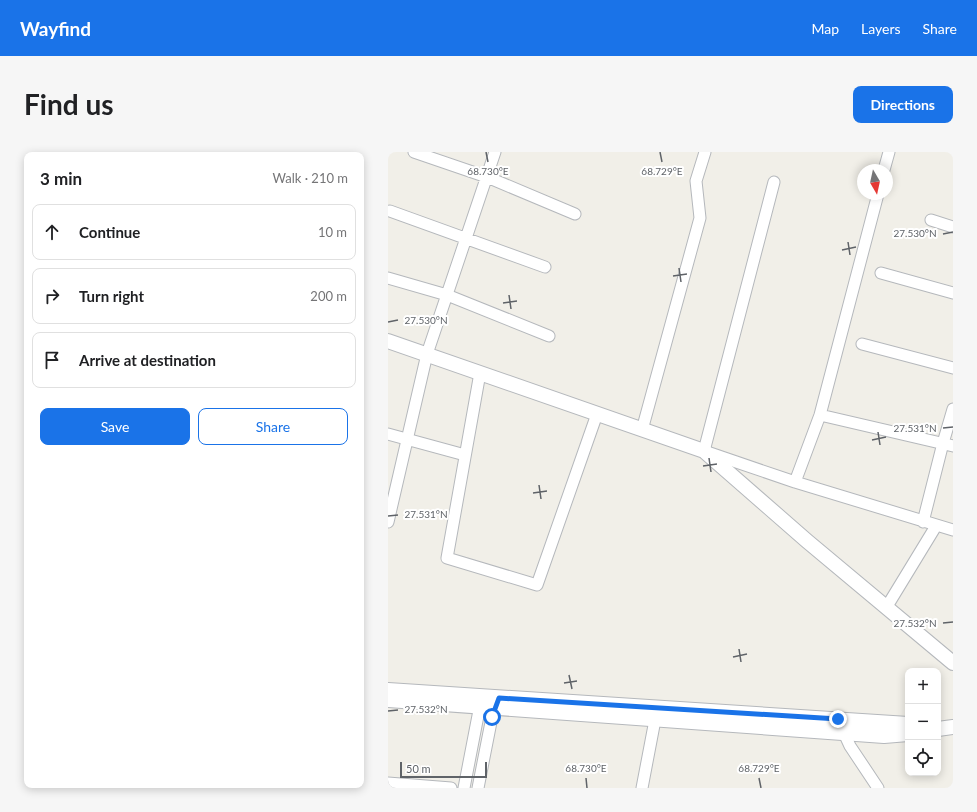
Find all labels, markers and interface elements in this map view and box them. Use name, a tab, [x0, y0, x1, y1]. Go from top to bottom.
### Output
text: Wayfind	[20, 17, 91, 40]
text: Map	[811, 20, 839, 37]
text: Layers	[861, 20, 901, 37]
text: Share	[923, 20, 957, 37]
button: Directions	[853, 86, 953, 123]
text: Find us	[24, 87, 114, 121]
north arrow	[857, 164, 893, 200]
text: 68.730°E	[467, 165, 509, 177]
text: 68.729°E	[641, 165, 683, 177]
text: 3 min	[40, 168, 82, 189]
text: Walk · 210 m	[272, 170, 348, 186]
icon: ahead	[41, 221, 63, 243]
text: Continue	[79, 223, 140, 241]
text: 10 m	[318, 224, 347, 240]
text: 27.530°N	[893, 227, 937, 239]
icon: right	[41, 285, 63, 307]
text: Turn right	[79, 287, 144, 305]
text: 200 m	[310, 288, 347, 304]
text: 27.530°N	[404, 314, 448, 326]
icon: arrive	[41, 349, 63, 371]
text: Arrive at destination	[79, 351, 216, 369]
button: Save	[40, 408, 190, 445]
button: Share	[198, 408, 348, 445]
text: 27.531°N	[893, 422, 937, 434]
text: 27.531°N	[404, 508, 448, 520]
text: 27.532°N	[893, 617, 937, 629]
map controls	[905, 668, 941, 776]
button: +	[905, 668, 941, 704]
text: 27.532°N	[404, 703, 448, 715]
button: −	[905, 704, 941, 740]
route start	[483, 708, 501, 726]
route end	[829, 710, 847, 728]
button: locate	[905, 740, 941, 776]
scale bar	[400, 760, 487, 779]
text: 50 m	[406, 762, 431, 775]
text: 68.730°E	[565, 762, 607, 774]
text: 68.729°E	[738, 762, 780, 774]

